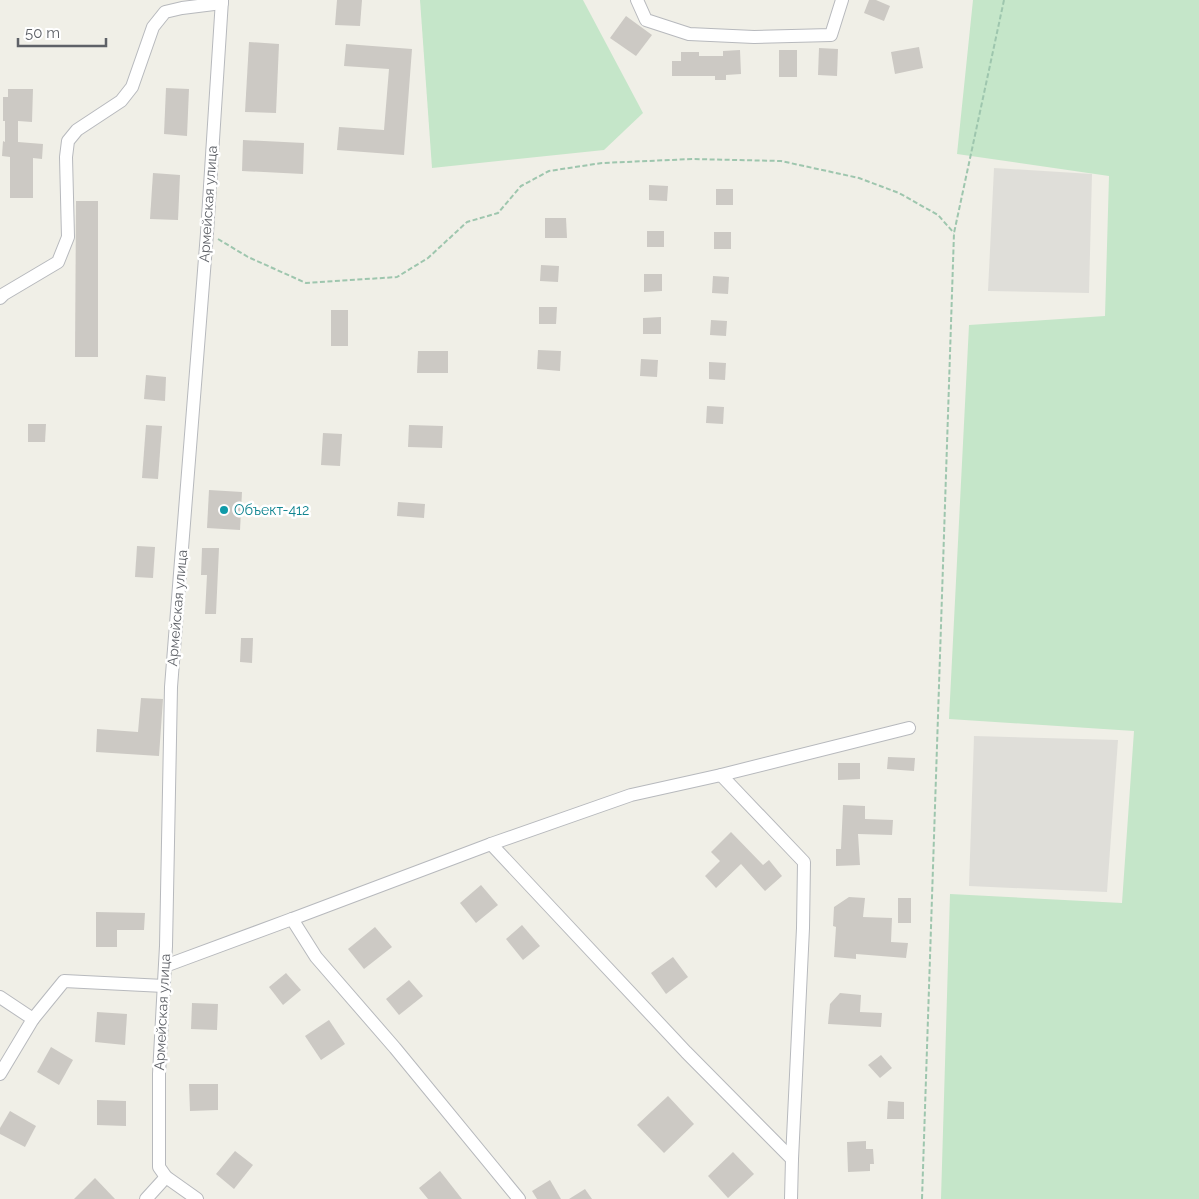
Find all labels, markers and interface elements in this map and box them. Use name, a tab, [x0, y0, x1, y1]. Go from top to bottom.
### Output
scale bar	[18, 15, 105, 47]
text: 50 m	[25, 24, 60, 42]
street label: Армейская улица	[196, 145, 220, 263]
place label: Объект-412	[234, 502, 309, 518]
marker: Объект-412	[218, 504, 230, 516]
street label: Армейская улица	[164, 549, 190, 667]
street label: Армейская улица	[151, 953, 173, 1071]

